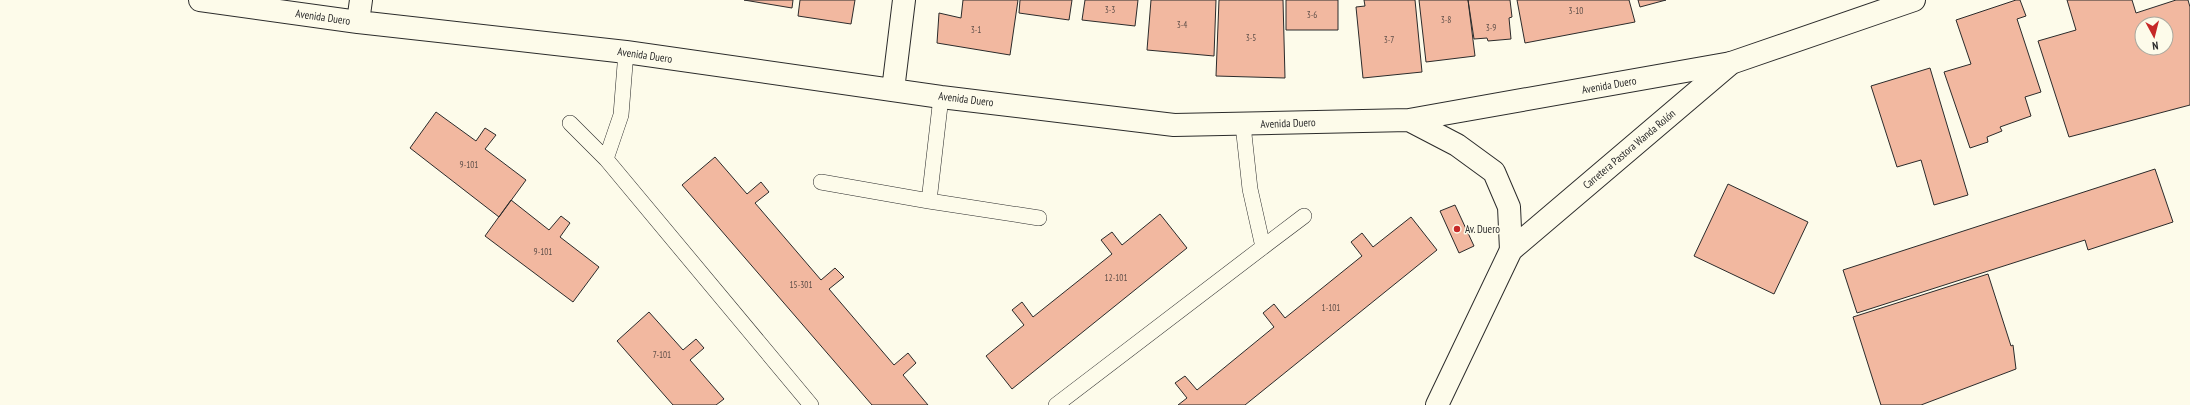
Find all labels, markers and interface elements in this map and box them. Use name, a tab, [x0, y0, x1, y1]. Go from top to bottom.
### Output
house number: 3-3	[1105, 4, 1115, 15]
house number: 3-10	[1569, 5, 1583, 16]
street label: Avenida Duero	[295, 6, 352, 28]
house number: 3-6	[1307, 9, 1317, 20]
house number: 3-8	[1441, 14, 1451, 25]
north arrow	[2134, 16, 2174, 56]
house number: 3-4	[1177, 19, 1187, 30]
house number: 3-9	[1486, 22, 1496, 33]
house number: 3-1	[971, 24, 981, 35]
house number: 3-5	[1246, 32, 1256, 43]
house number: 3-7	[1384, 34, 1394, 45]
text: N	[2151, 39, 2159, 53]
street label: Avenida Duero	[617, 44, 674, 66]
street label: Avenida Duero	[1581, 73, 1638, 97]
street label: Avenida Duero	[938, 89, 995, 109]
street label: Carretera Pastora Wanda Rolón	[1580, 106, 1678, 192]
street label: Avenida Duero	[1260, 115, 1316, 131]
house number: 9-101	[460, 159, 478, 170]
place label: Av. Duero	[1465, 222, 1500, 236]
marker: Av. Duero	[1452, 224, 1462, 234]
house number: 9-101	[534, 246, 552, 257]
house number: 12-101	[1105, 272, 1127, 283]
house number: 15-301	[790, 279, 812, 290]
house number: 1-101	[1322, 302, 1340, 313]
house number: 7-101	[653, 349, 671, 360]

